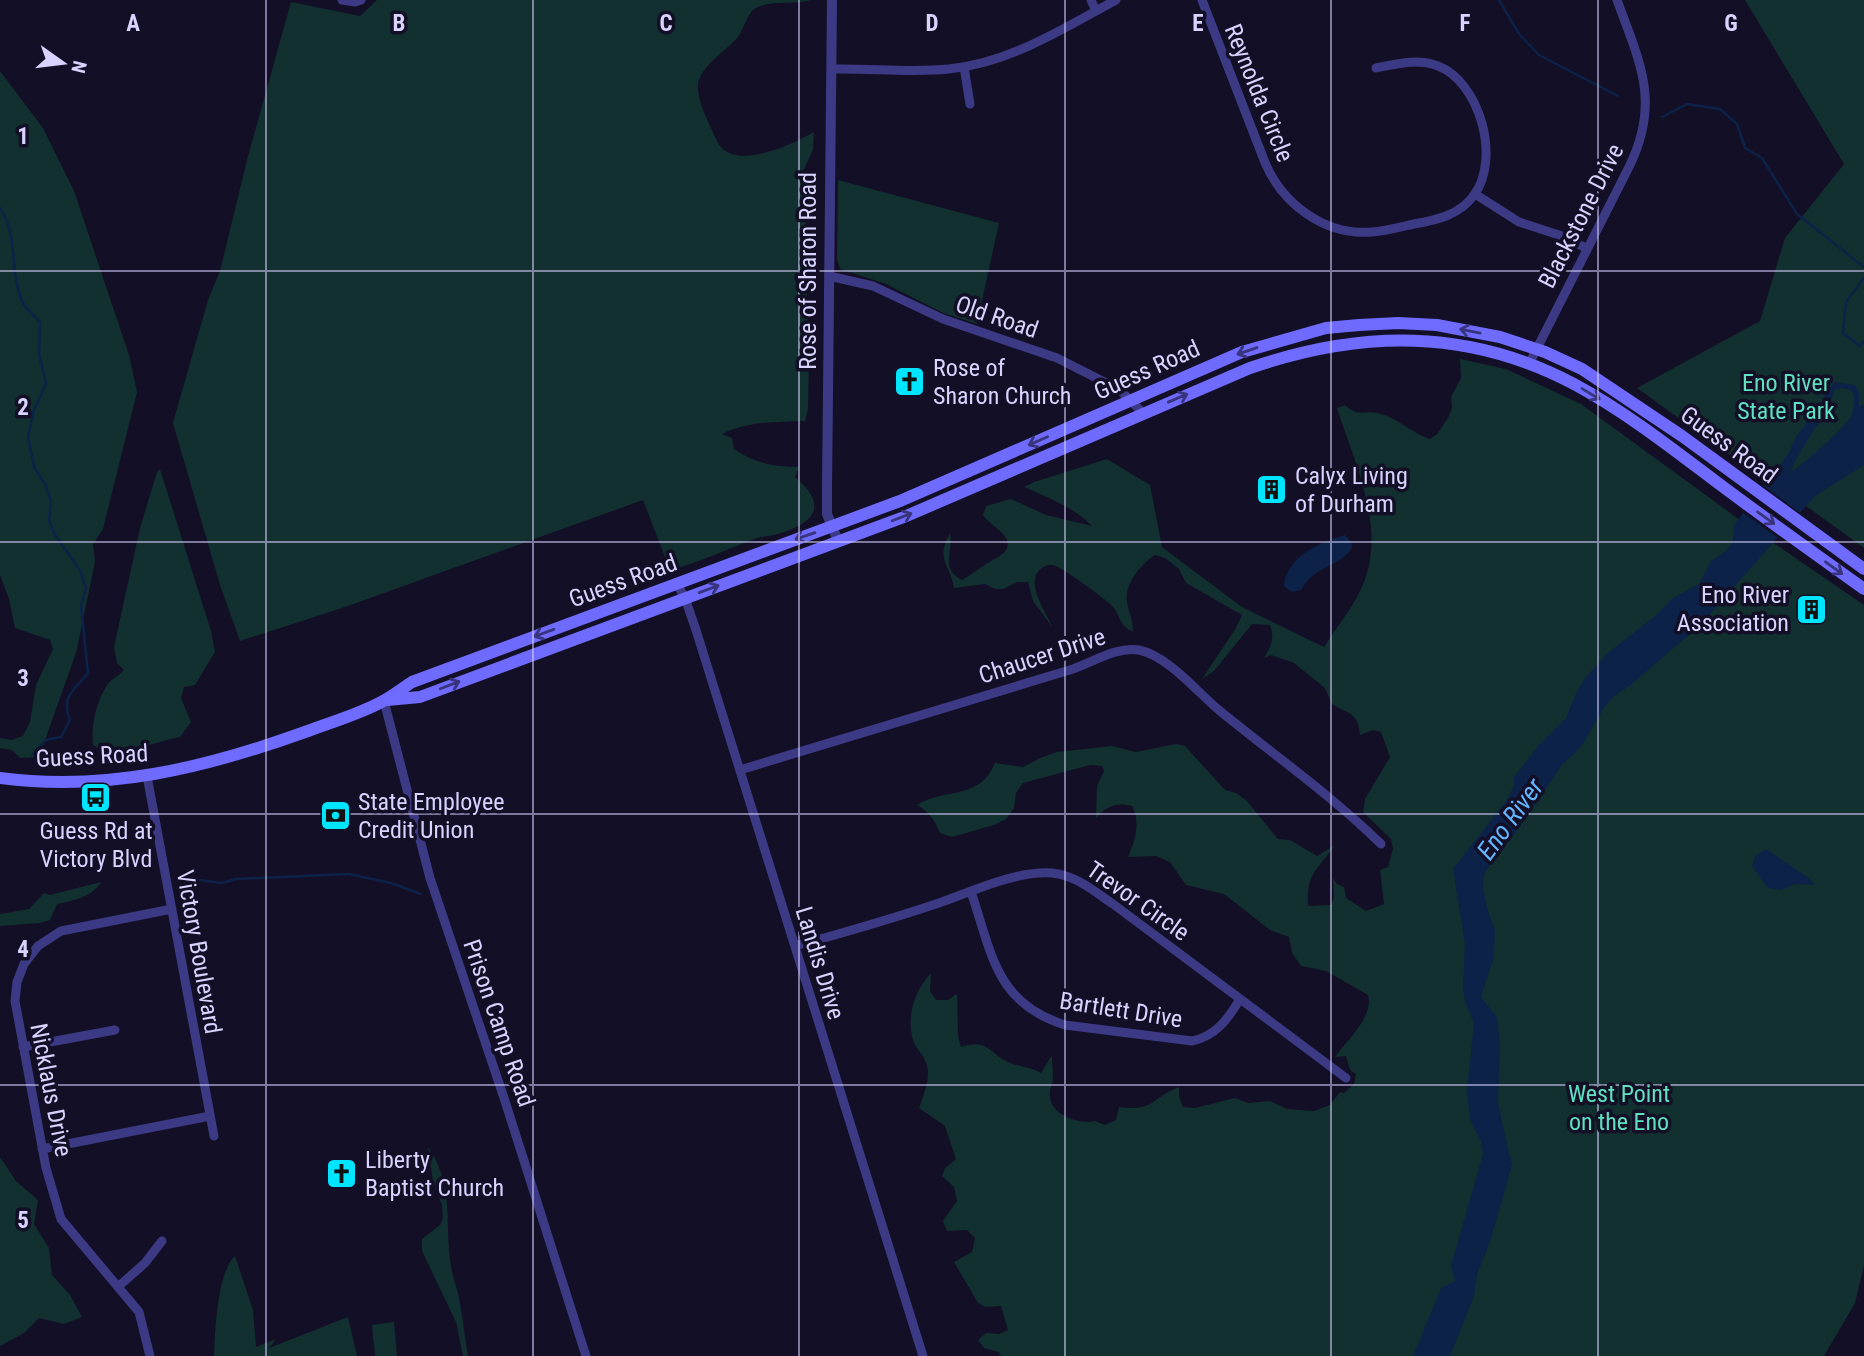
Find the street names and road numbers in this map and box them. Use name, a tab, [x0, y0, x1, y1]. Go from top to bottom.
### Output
street label: Reynolda Circle	[1219, 20, 1299, 166]
street label: Blackstone Drive	[1533, 139, 1629, 293]
street label: Rose of Sharon Road	[794, 172, 822, 370]
street label: Old Road	[952, 290, 1042, 344]
street label: Guess Road	[1090, 334, 1204, 406]
street label: Guess Road	[1675, 401, 1783, 489]
street label: Guess Road	[565, 549, 681, 613]
street label: Chaucer Drive	[975, 622, 1109, 690]
street label: Guess Road	[35, 739, 149, 773]
street label: Trevor Circle	[1081, 855, 1195, 947]
street label: Victory Boulevard	[171, 868, 227, 1036]
street label: Landis Drive	[790, 903, 850, 1023]
street label: Prison Camp Road	[457, 936, 541, 1110]
street label: Bartlett Drive	[1058, 986, 1184, 1034]
street label: Nicklaus Drive	[24, 1021, 78, 1159]

